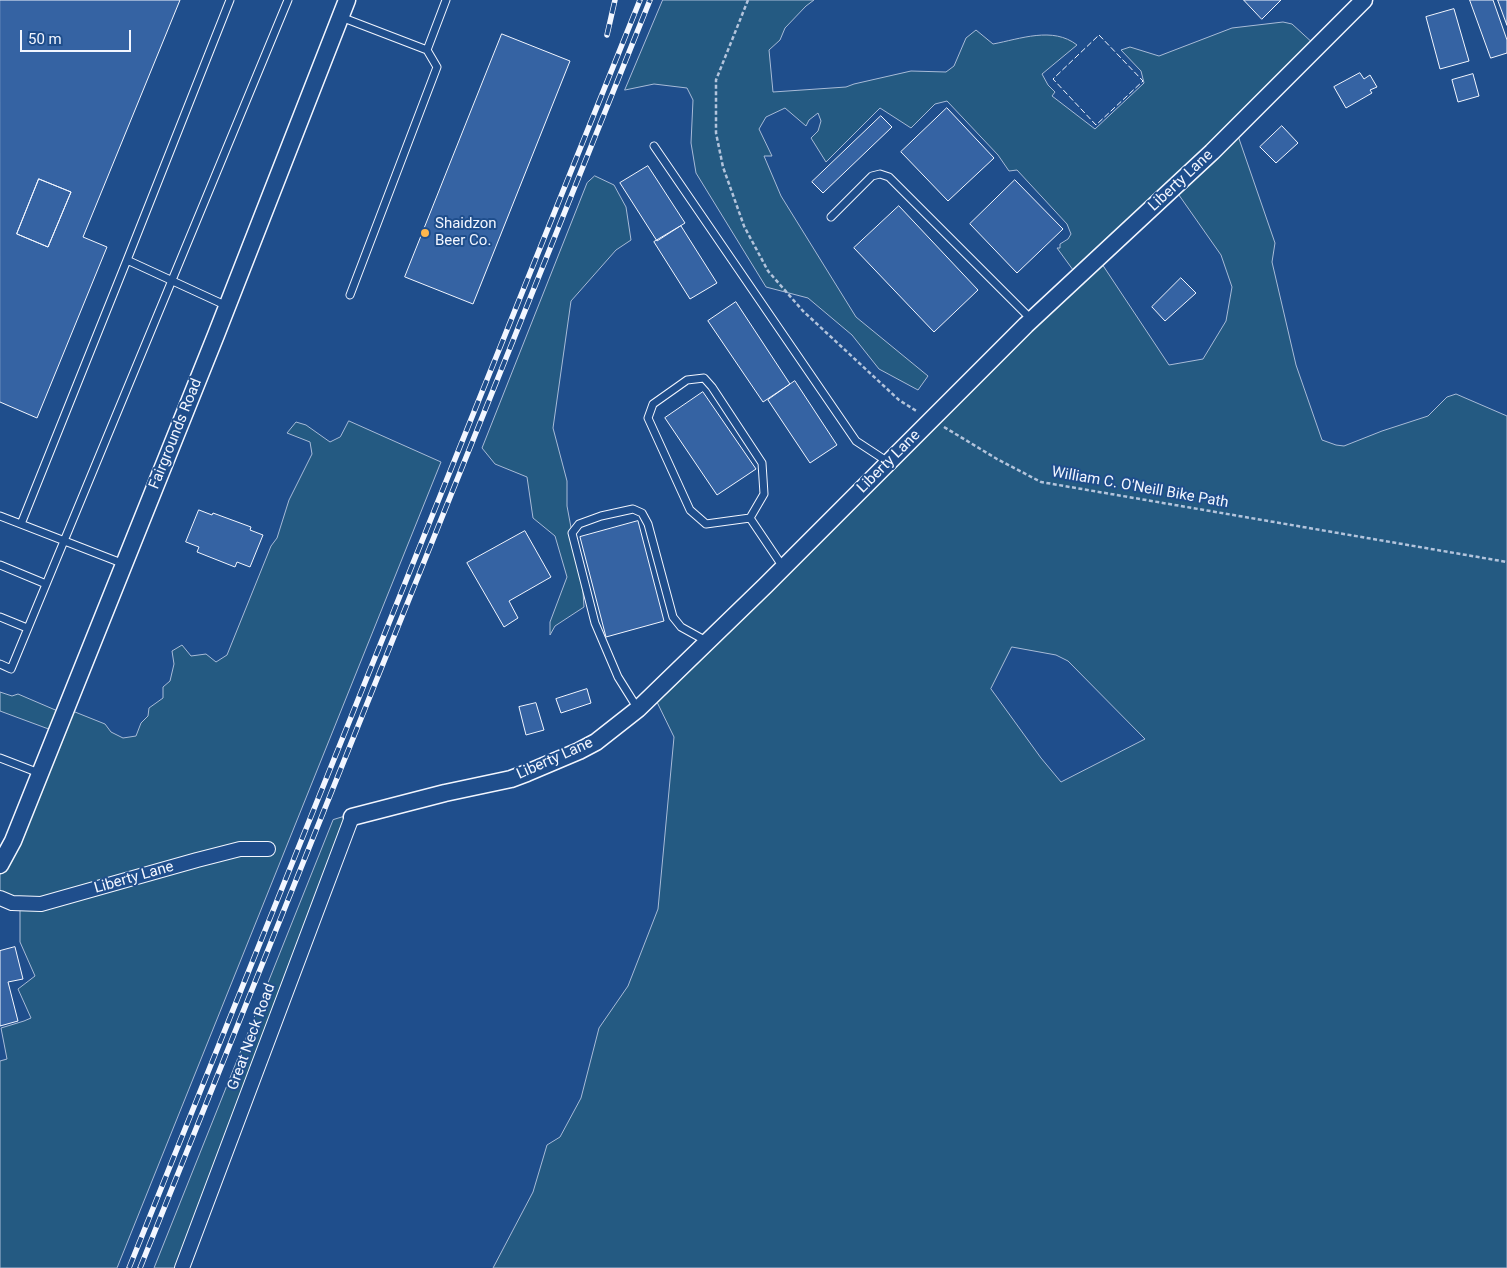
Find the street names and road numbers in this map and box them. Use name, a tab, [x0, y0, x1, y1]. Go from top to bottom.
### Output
street label: Liberty Lane	[1145, 147, 1217, 215]
street label: Fairgrounds Road	[146, 376, 206, 492]
street label: Liberty Lane	[854, 427, 924, 497]
street label: William C. O'Neill Bike Path	[1050, 464, 1230, 512]
street label: Liberty Lane	[514, 734, 596, 784]
street label: Liberty Lane	[92, 858, 176, 898]
street label: Great Neck Road	[224, 981, 280, 1093]

